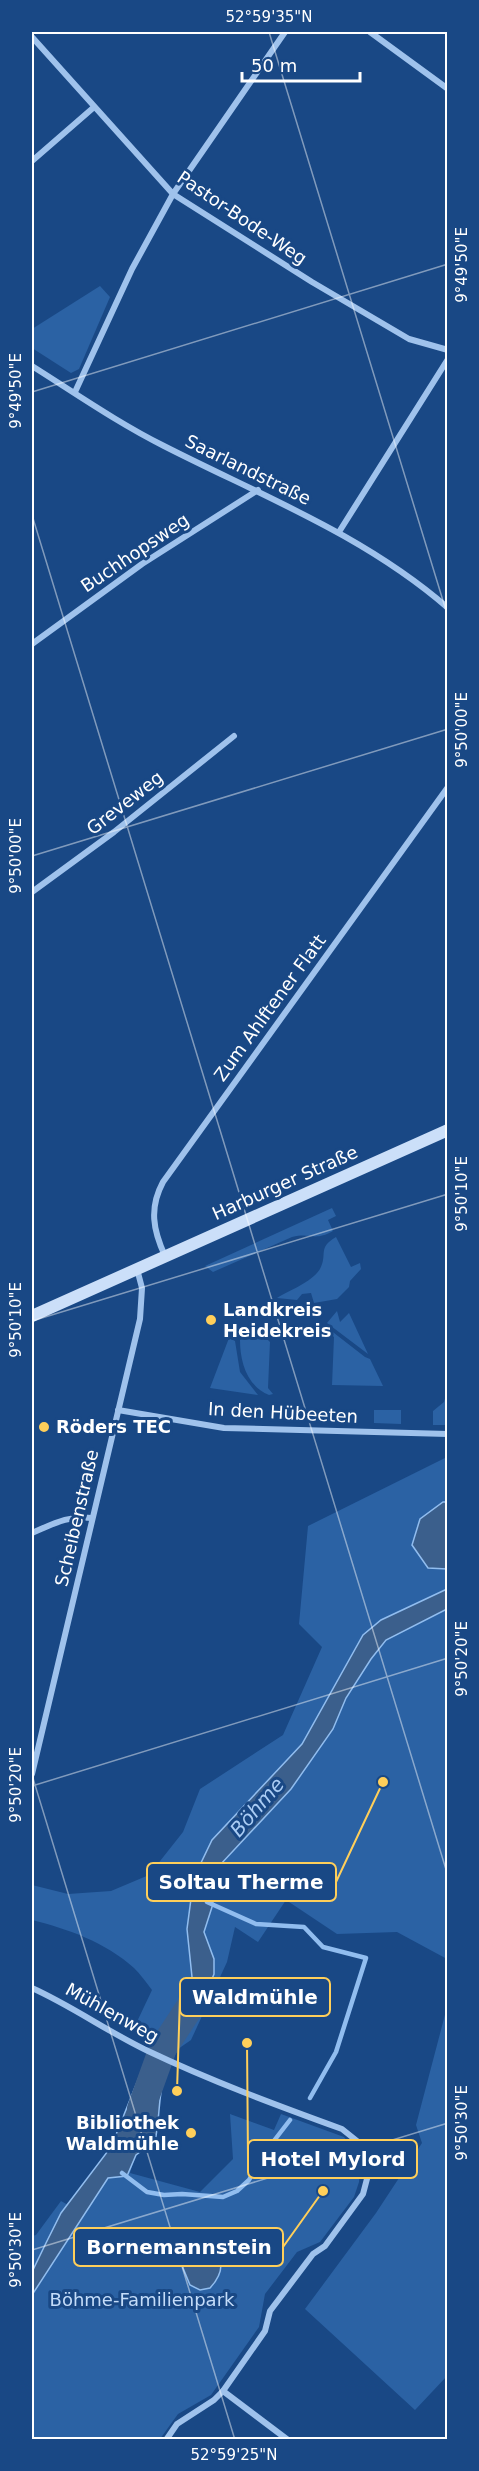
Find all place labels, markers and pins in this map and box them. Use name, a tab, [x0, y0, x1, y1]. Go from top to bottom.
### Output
place label: Landkreis Heidekreis	[223, 1299, 331, 1341]
marker: Landkreis Heidekreis	[204, 1313, 218, 1327]
place label: Röders TEC	[56, 1416, 171, 1437]
marker: Röders TEC	[37, 1420, 51, 1434]
callout: Soltau Therme	[147, 1863, 336, 1901]
callout: Waldmühle	[180, 1978, 330, 2016]
place label: Bibliothek Waldmühle	[66, 2112, 180, 2154]
marker: Bibliothek Waldmühle	[184, 2126, 198, 2140]
callout: Hotel Mylord	[248, 2140, 417, 2178]
callout: Bornemannstein	[74, 2228, 283, 2266]

